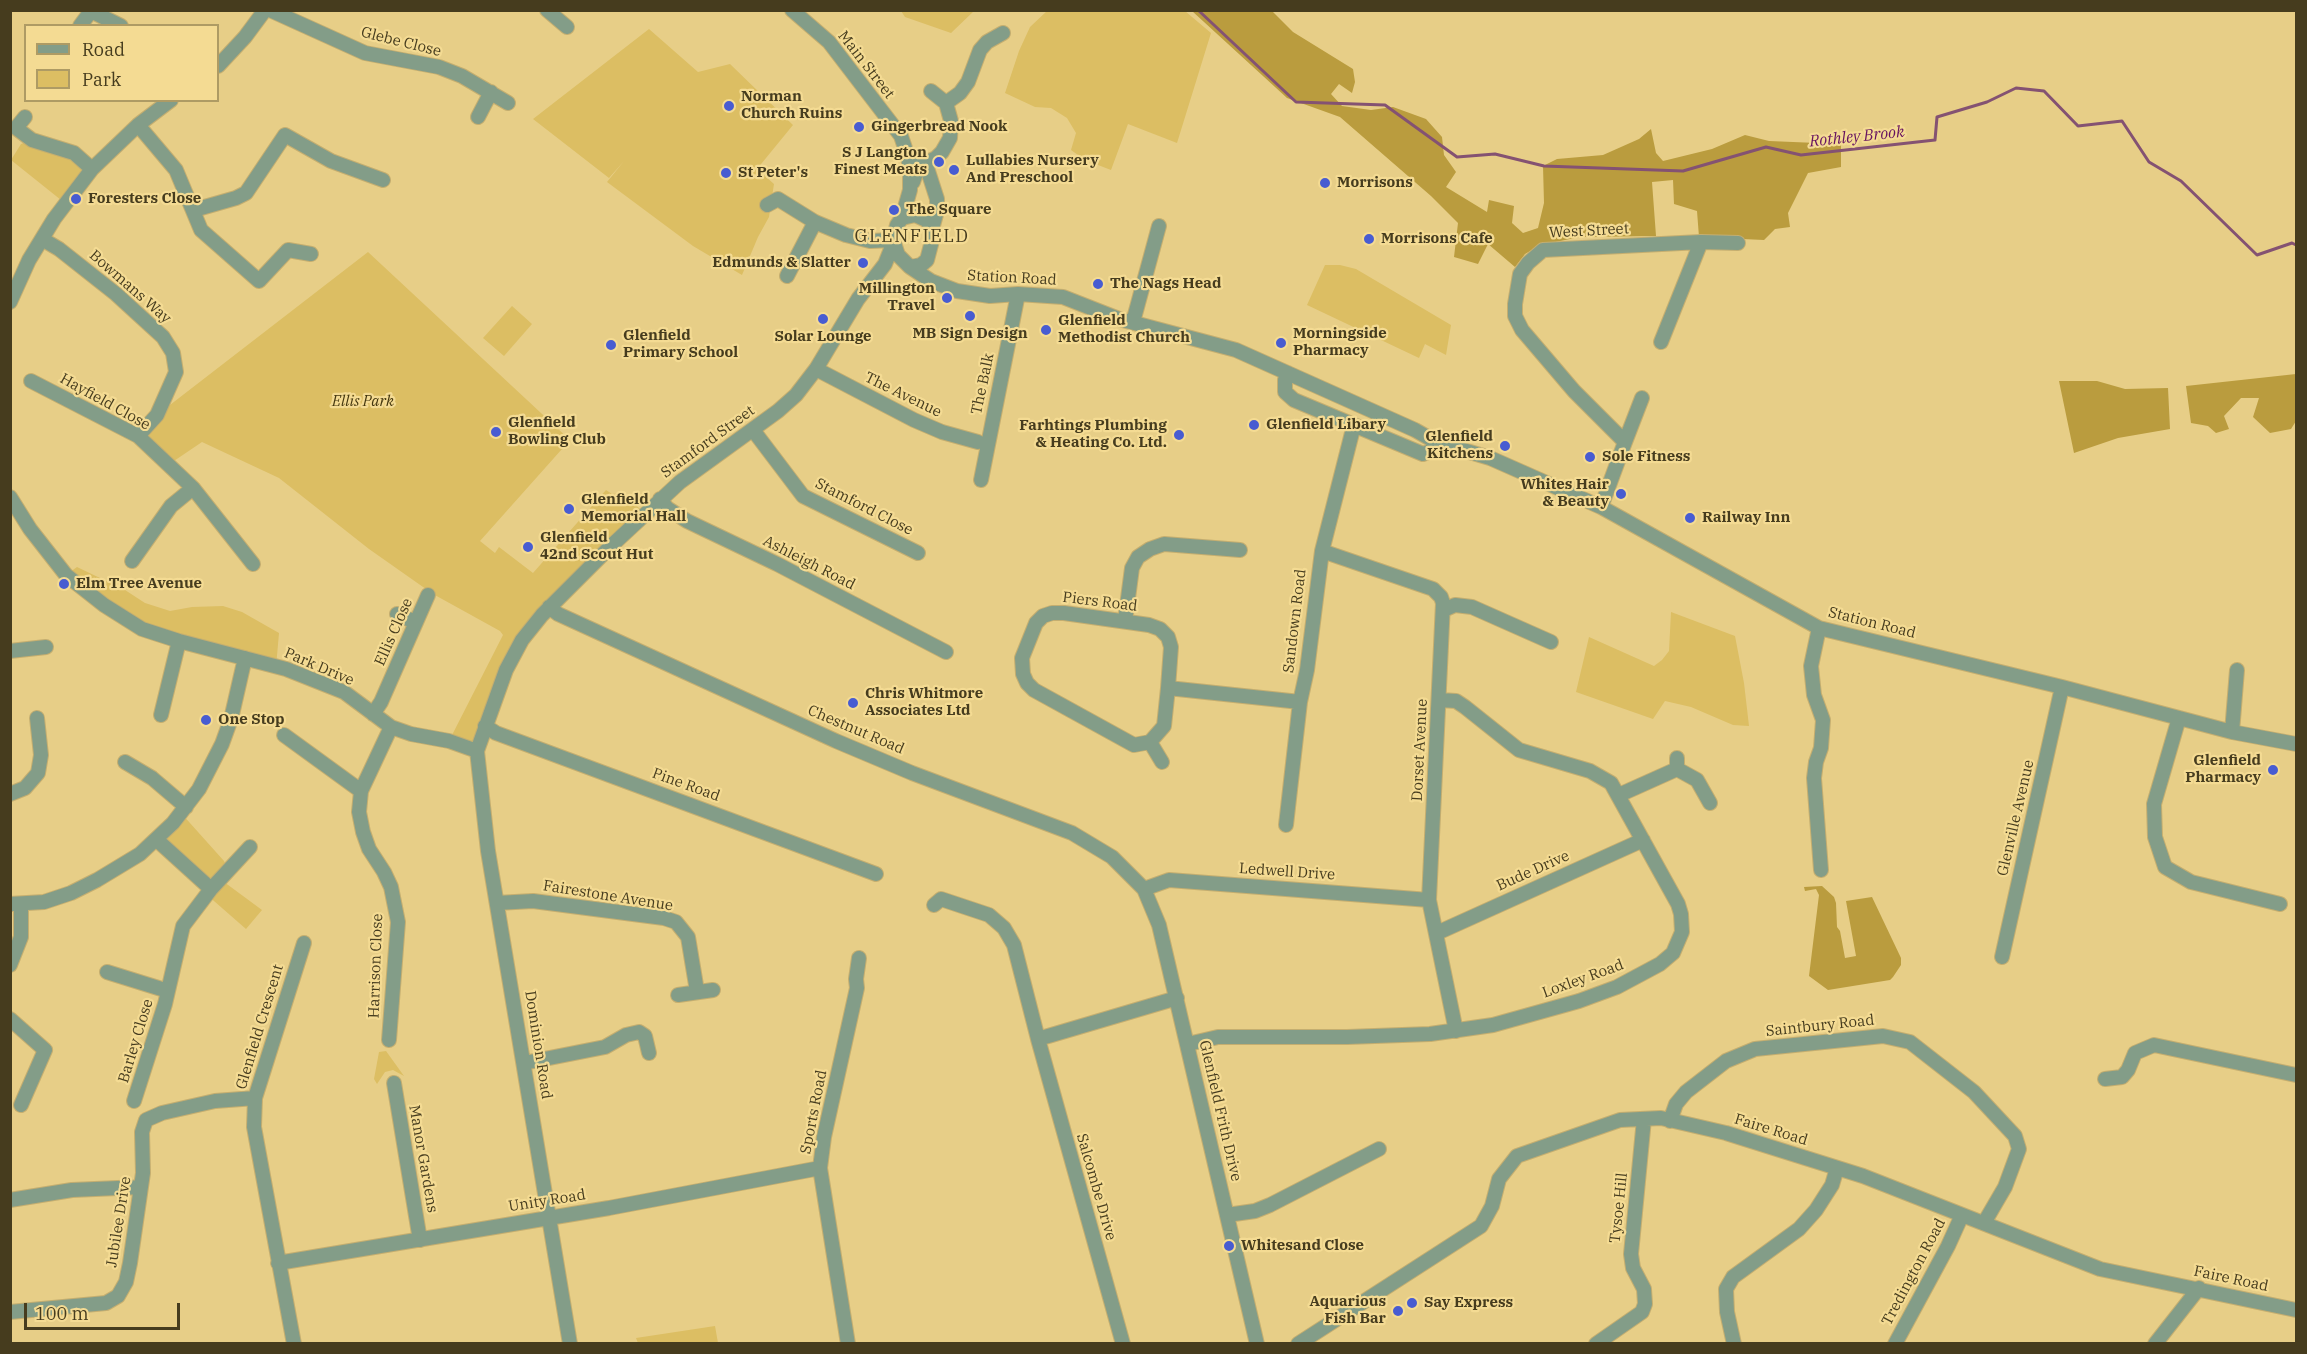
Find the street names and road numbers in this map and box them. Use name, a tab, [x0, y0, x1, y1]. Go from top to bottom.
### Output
street label: Glebe Close	[359, 23, 443, 61]
street label: Main Street	[834, 27, 898, 103]
street label: West Street	[1549, 220, 1629, 242]
street label: Bowmans Way	[85, 247, 175, 327]
street label: Station Road	[967, 267, 1057, 289]
street label: The Balk	[968, 352, 998, 416]
street label: The Avenue	[862, 369, 944, 421]
street label: Hayfield Close	[57, 370, 153, 434]
street label: Stamford Street	[658, 402, 758, 482]
street label: Stamford Close	[812, 475, 916, 539]
street label: Ashleigh Road	[760, 532, 858, 594]
street label: Sandown Road	[1280, 568, 1310, 674]
street label: Piers Road	[1062, 588, 1138, 616]
street label: Ellis Close	[371, 595, 417, 669]
street label: Station Road	[1826, 603, 1918, 643]
street label: Park Drive	[281, 644, 357, 690]
street label: Dorset Avenue	[1408, 698, 1432, 802]
street label: Chestnut Road	[805, 702, 907, 758]
street label: Glenville Avenue	[1994, 758, 2038, 878]
street label: Pine Road	[650, 764, 722, 806]
street label: Bude Drive	[1494, 847, 1572, 895]
street label: Ledwell Drive	[1238, 860, 1336, 884]
street label: Fairestone Avenue	[542, 877, 674, 915]
street label: Harrison Close	[365, 913, 387, 1019]
street label: Loxley Road	[1540, 956, 1626, 1002]
street label: Glenfield Crescent	[232, 962, 288, 1092]
street label: Dominion Road	[521, 989, 555, 1101]
street label: Barley Close	[115, 997, 157, 1085]
street label: Saintbury Road	[1765, 1011, 1875, 1041]
street label: Glenfield Frith Drive	[1195, 1039, 1245, 1183]
street label: Sports Road	[797, 1068, 831, 1156]
street label: Manor Gardens	[405, 1104, 441, 1214]
street label: Faire Road	[1732, 1110, 1810, 1150]
street label: Salcombe Drive	[1072, 1131, 1120, 1243]
street label: Tysoe Hill	[1606, 1172, 1632, 1244]
street label: Jubilee Drive	[103, 1175, 135, 1269]
street label: Unity Road	[507, 1186, 587, 1216]
street label: Tredington Road	[1878, 1215, 1950, 1329]
street label: Faire Road	[2192, 1262, 2270, 1296]

